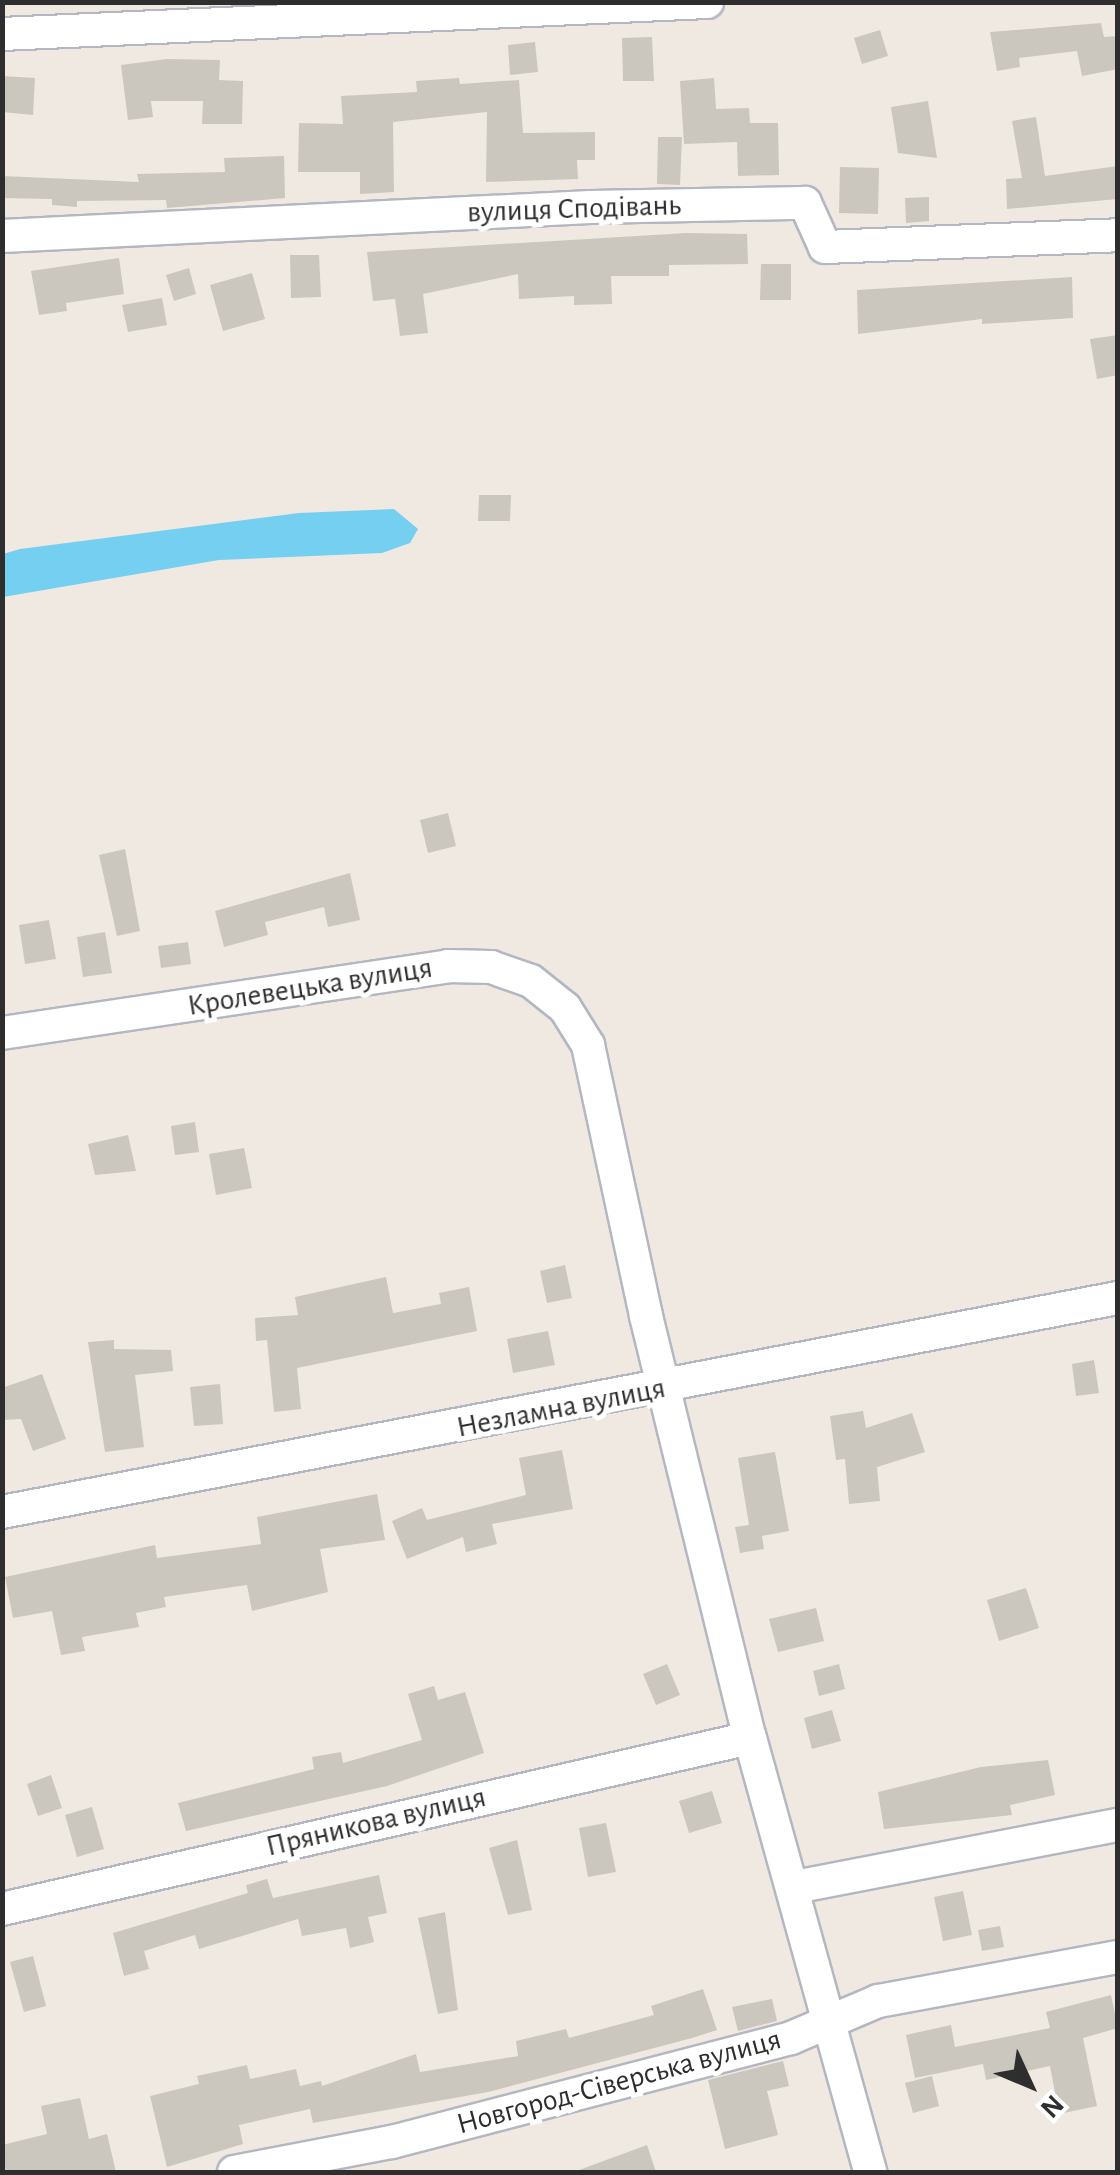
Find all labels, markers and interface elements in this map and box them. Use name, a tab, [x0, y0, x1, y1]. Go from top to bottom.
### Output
street label: вулиця Сподівань	[466, 187, 682, 231]
street label: Кролевецька вулиця	[185, 950, 435, 1024]
street label: Незламна вулиця	[454, 1370, 668, 1446]
street label: Пряникова вулиця	[262, 1779, 490, 1865]
street label: Новгород-Сіверська вулиця	[453, 2021, 785, 2143]
north arrow	[980, 2035, 1080, 2135]
text: N	[1035, 2089, 1068, 2123]

